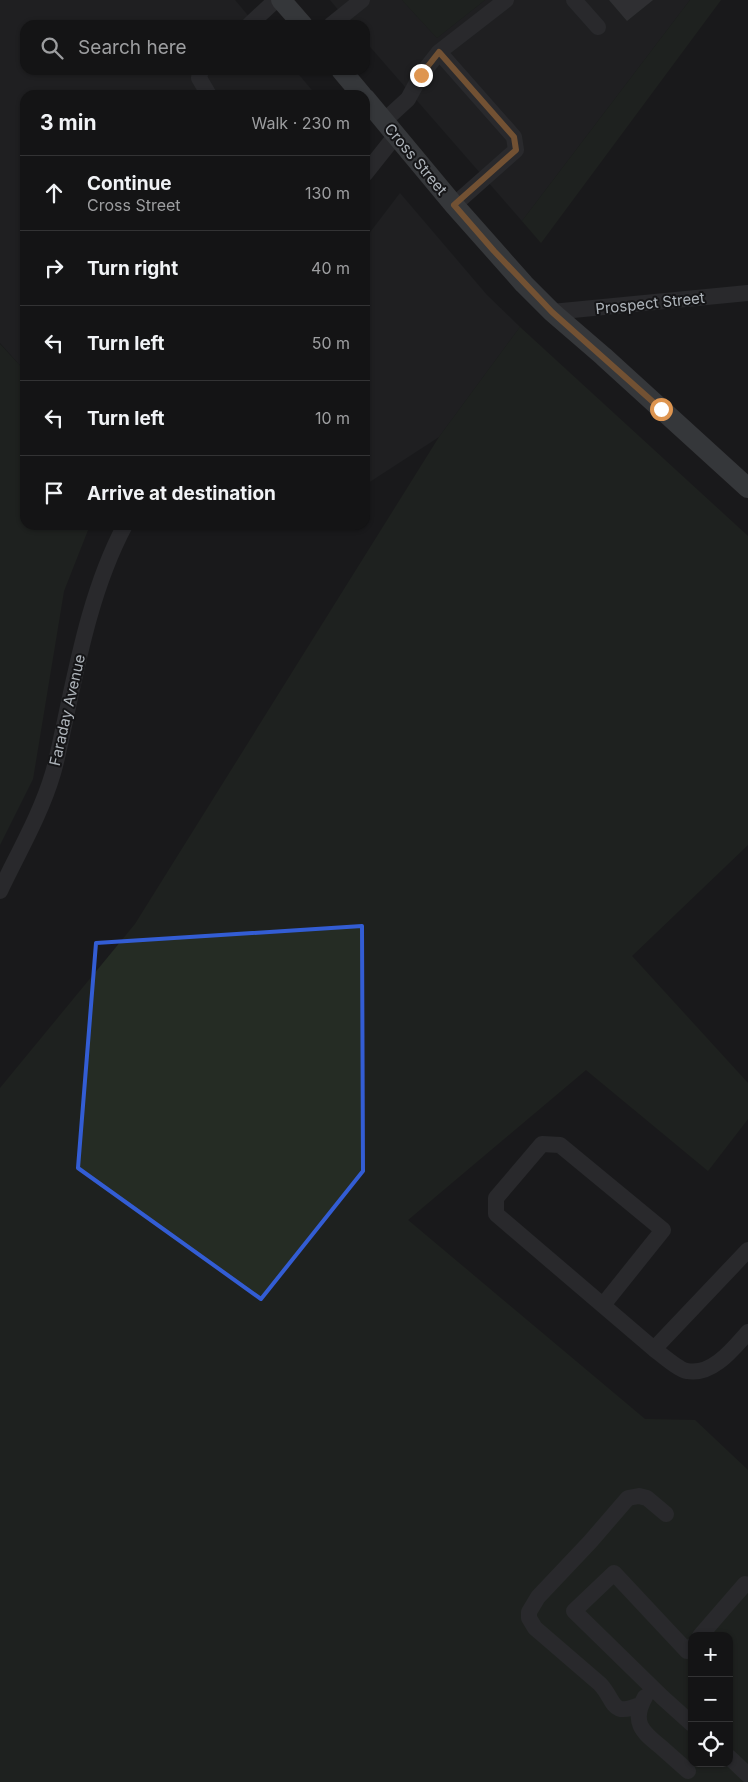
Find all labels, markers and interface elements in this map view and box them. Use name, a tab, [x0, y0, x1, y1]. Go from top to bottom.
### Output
search box	[20, 20, 370, 75]
icon: search	[38, 34, 66, 62]
text: Search here	[78, 36, 187, 59]
route end	[410, 64, 433, 87]
text: 3 min	[40, 110, 96, 135]
text: Walk · 230 m	[252, 113, 350, 133]
street label: Cross Street	[381, 119, 452, 199]
text: Continue	[87, 172, 172, 195]
icon: ahead	[40, 179, 68, 207]
text: 130 m	[305, 183, 350, 203]
text: Cross Street	[87, 195, 181, 215]
icon: right	[40, 254, 68, 282]
text: Turn right	[87, 257, 178, 280]
text: 40 m	[311, 258, 350, 278]
street label: Prospect Street	[594, 288, 706, 318]
icon: left	[40, 329, 68, 357]
text: Turn left	[87, 332, 165, 355]
text: 50 m	[312, 333, 350, 353]
route start	[650, 398, 673, 421]
icon: left	[40, 404, 68, 432]
text: Turn left	[87, 407, 165, 430]
text: 10 m	[315, 408, 350, 428]
icon: arrive	[40, 479, 68, 507]
text: Arrive at destination	[87, 482, 276, 505]
street label: Faraday Avenue	[45, 652, 89, 768]
map controls	[688, 1632, 733, 1767]
button: +	[688, 1632, 733, 1677]
button: −	[688, 1677, 733, 1722]
button: locate	[688, 1722, 733, 1767]

